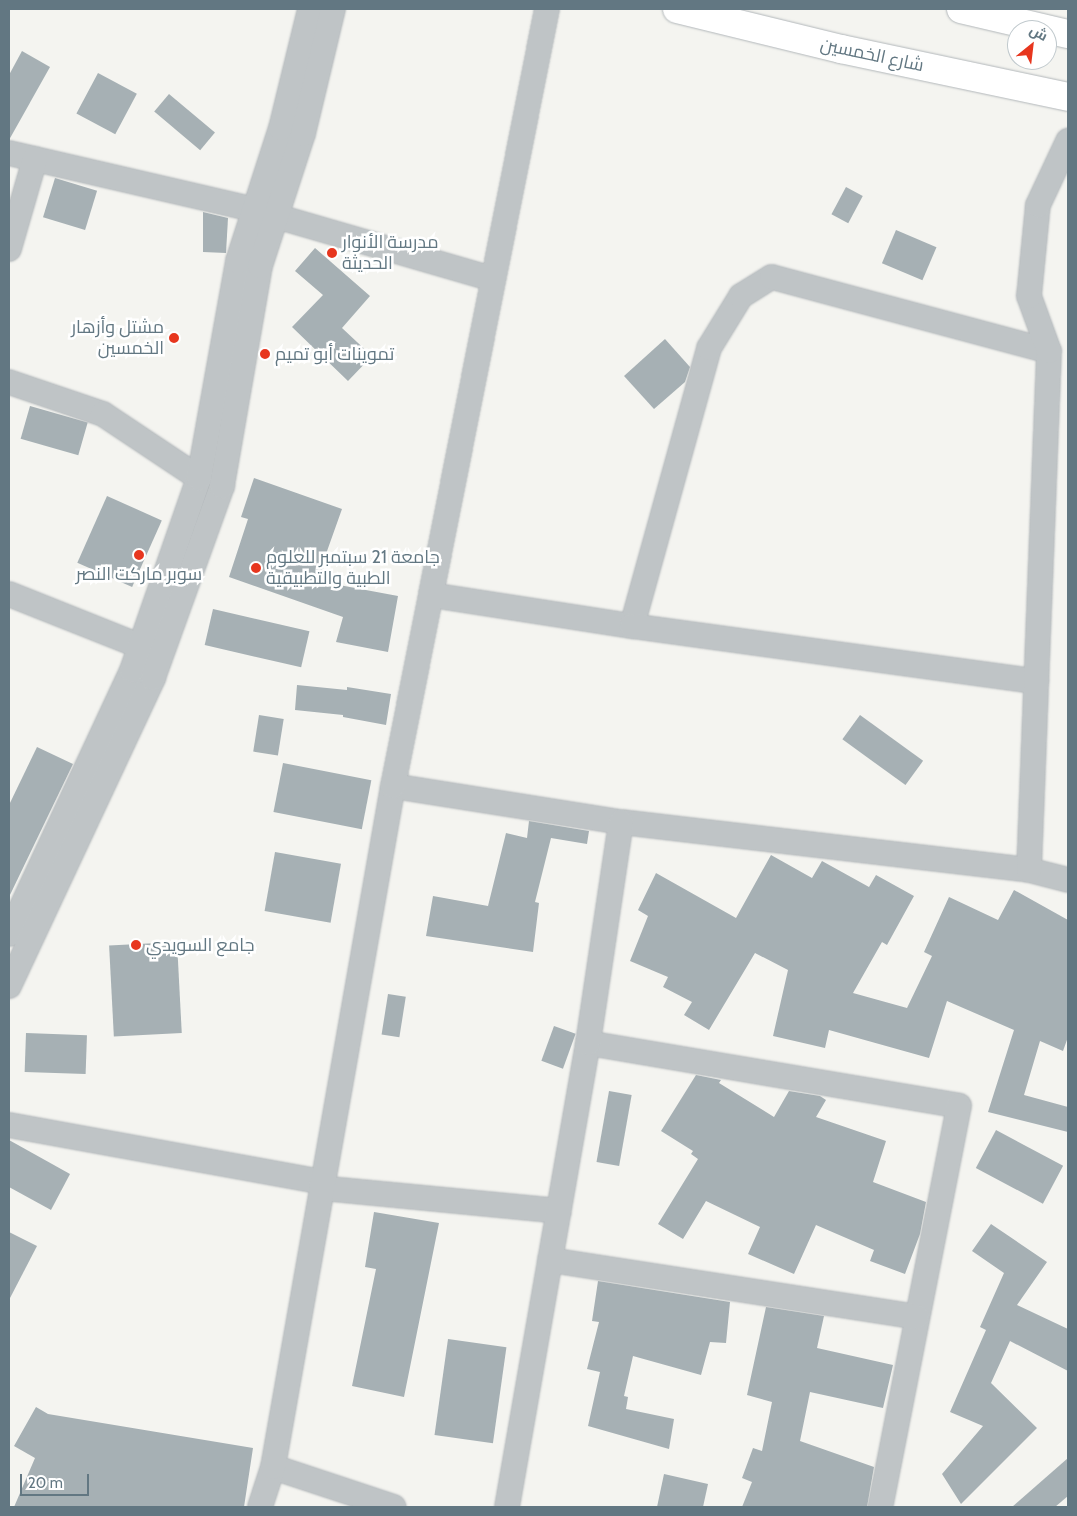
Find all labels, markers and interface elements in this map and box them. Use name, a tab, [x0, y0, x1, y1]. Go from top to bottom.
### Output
north arrow	[1007, 20, 1057, 70]
text: ش	[1027, 21, 1051, 45]
street label: شارع الخمسين	[818, 34, 926, 76]
place label: مدرسة الأنوار الحديثة	[342, 232, 438, 274]
marker: مدرسة الأنوار الحديثة	[326, 247, 338, 259]
place label: مشتل وأزهار الخمسين	[71, 317, 164, 359]
marker: مشتل وأزهار الخمسين	[168, 332, 180, 344]
place label: تموينات أبو تميم	[275, 343, 394, 365]
marker: تموينات أبو تميم	[259, 348, 271, 360]
place label: جامعة 21 سبتمبر للعلوم الطبية والتطبيقية	[266, 547, 440, 590]
marker: سوبر ماركت النصر	[133, 549, 145, 561]
marker: جامعة 21 سبتمبر للعلوم الطبية والتطبيقية	[250, 562, 262, 574]
place label: سوبر ماركت النصر	[76, 563, 202, 585]
place label: جامع السويدي	[146, 934, 255, 956]
marker: جامع السويدي	[130, 939, 142, 951]
scale bar	[22, 1464, 91, 1496]
text: 20 m	[28, 1474, 63, 1492]

